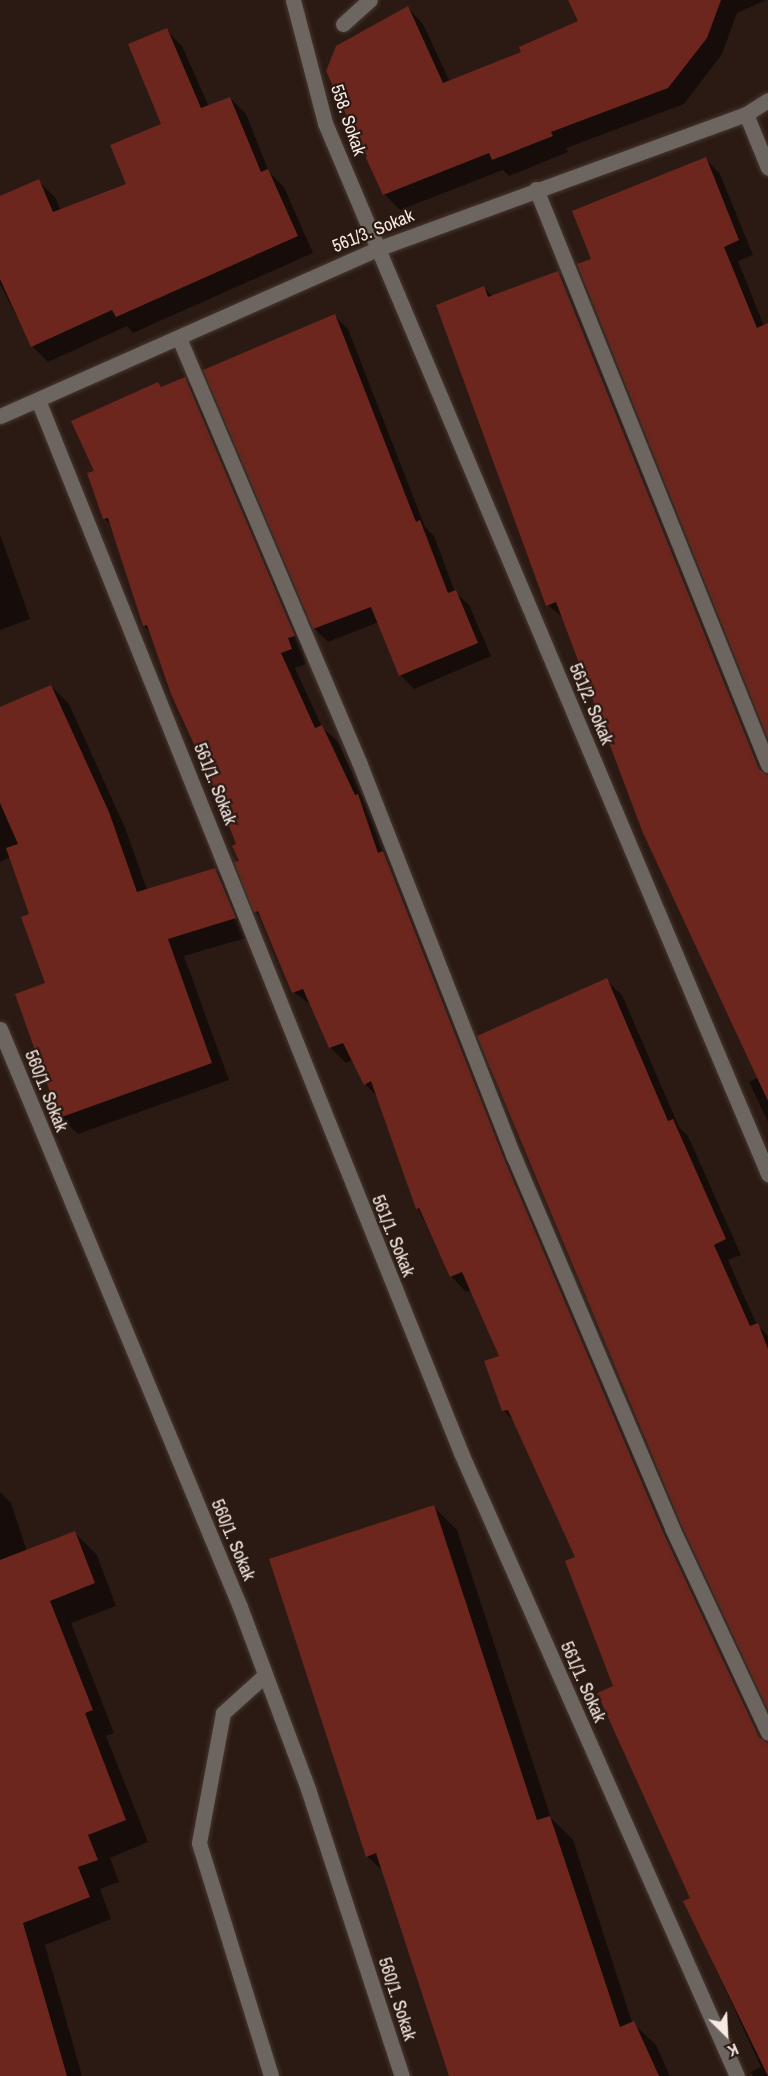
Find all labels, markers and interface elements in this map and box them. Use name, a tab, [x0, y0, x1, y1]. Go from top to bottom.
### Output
street label: 558. Sokak	[326, 82, 370, 158]
street label: 561/3. Sokak	[329, 205, 417, 257]
street label: 561/2. Sokak	[564, 660, 618, 748]
street label: 561/1. Sokak	[189, 740, 241, 828]
street label: 560/1. Sokak	[20, 1047, 72, 1135]
street label: 561/1. Sokak	[367, 1192, 419, 1280]
street label: 560/1. Sokak	[206, 1496, 260, 1584]
street label: 561/1. Sokak	[556, 1638, 610, 1726]
street label: 560/1. Sokak	[373, 1955, 421, 2043]
north arrow	[696, 2004, 756, 2064]
text: K	[725, 2038, 742, 2062]

